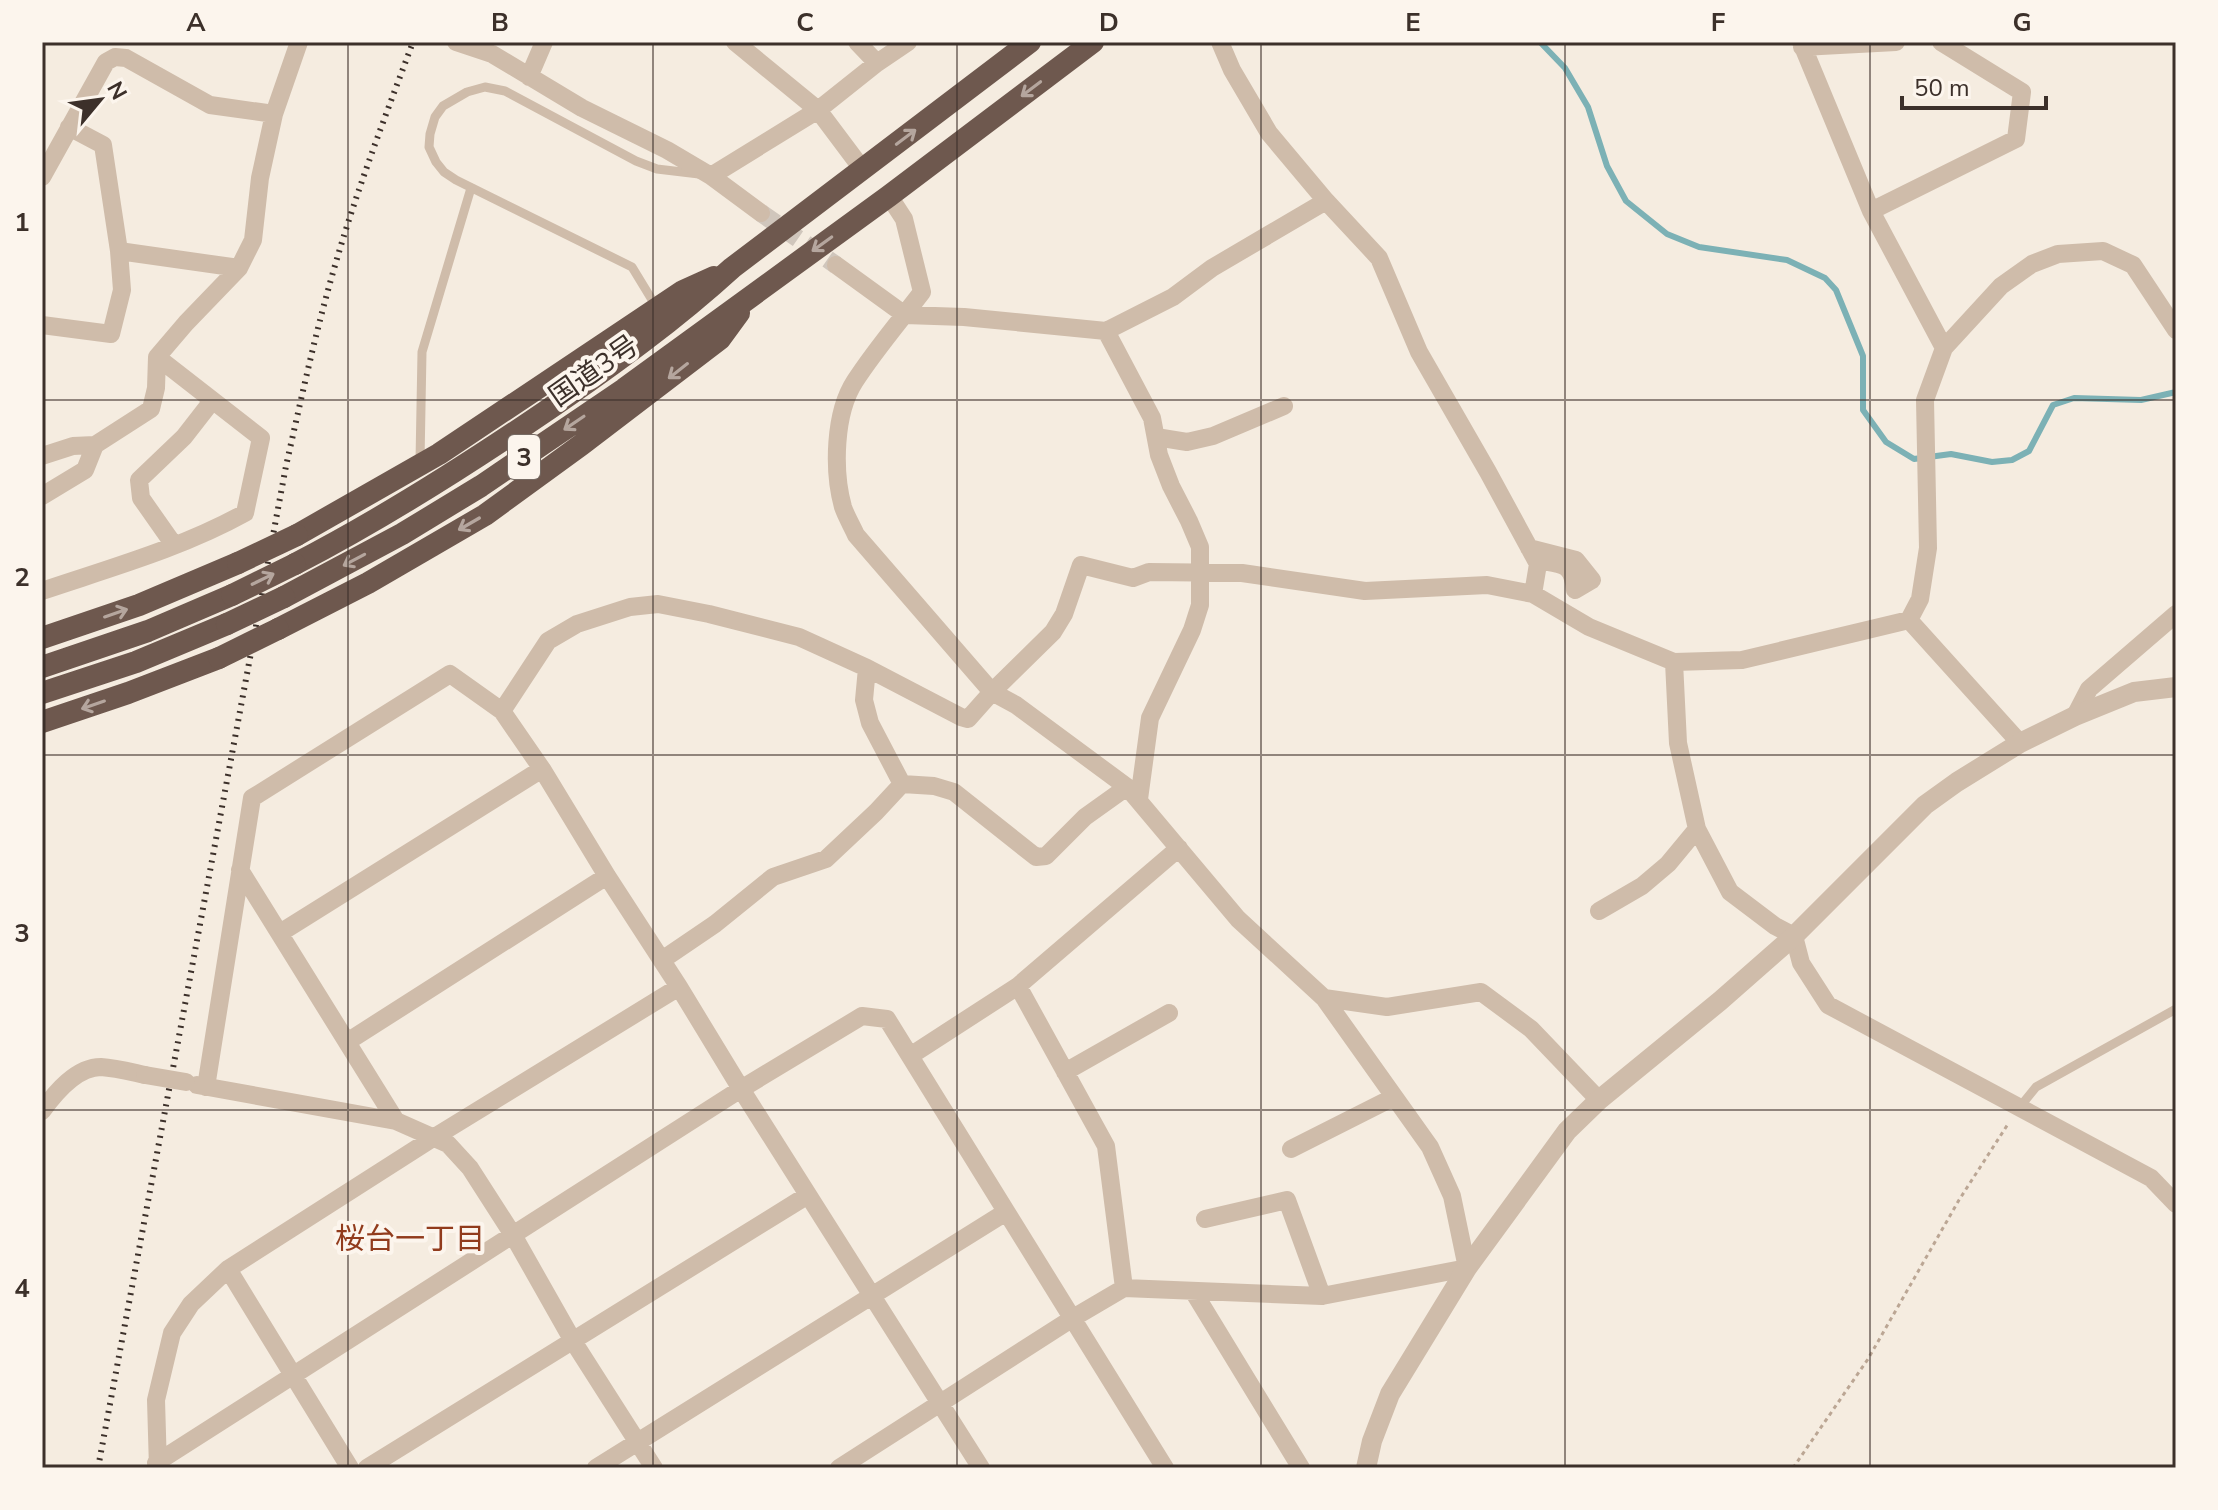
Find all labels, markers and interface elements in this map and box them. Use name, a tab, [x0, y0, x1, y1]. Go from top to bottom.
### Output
text: A	[186, 5, 206, 40]
text: B	[491, 5, 509, 40]
text: C	[796, 5, 814, 40]
text: D	[1099, 5, 1119, 40]
text: E	[1405, 5, 1421, 40]
text: F	[1711, 5, 1725, 40]
text: G	[2012, 5, 2032, 40]
north arrow	[60, 60, 140, 140]
scale bar	[1902, 60, 2046, 110]
text: 50 m	[1914, 72, 1970, 104]
text: N	[100, 76, 134, 105]
one-way arrow	[1021, 80, 1042, 97]
one-way arrow	[895, 128, 916, 145]
text: 1	[14, 205, 30, 240]
one-way arrow	[812, 236, 834, 252]
street label: 国道3号	[542, 327, 646, 415]
one-way arrow	[668, 362, 689, 379]
one-way arrow	[564, 414, 586, 431]
road number: 3	[508, 435, 540, 479]
one-way arrow	[458, 516, 481, 532]
one-way arrow	[342, 553, 366, 568]
text: 2	[14, 560, 30, 595]
one-way arrow	[251, 571, 275, 586]
one-way arrow	[103, 605, 128, 620]
one-way arrow	[81, 698, 106, 713]
text: 3	[14, 916, 30, 951]
district label: 桜台一丁目	[335, 1219, 485, 1260]
text: 4	[14, 1271, 30, 1306]

